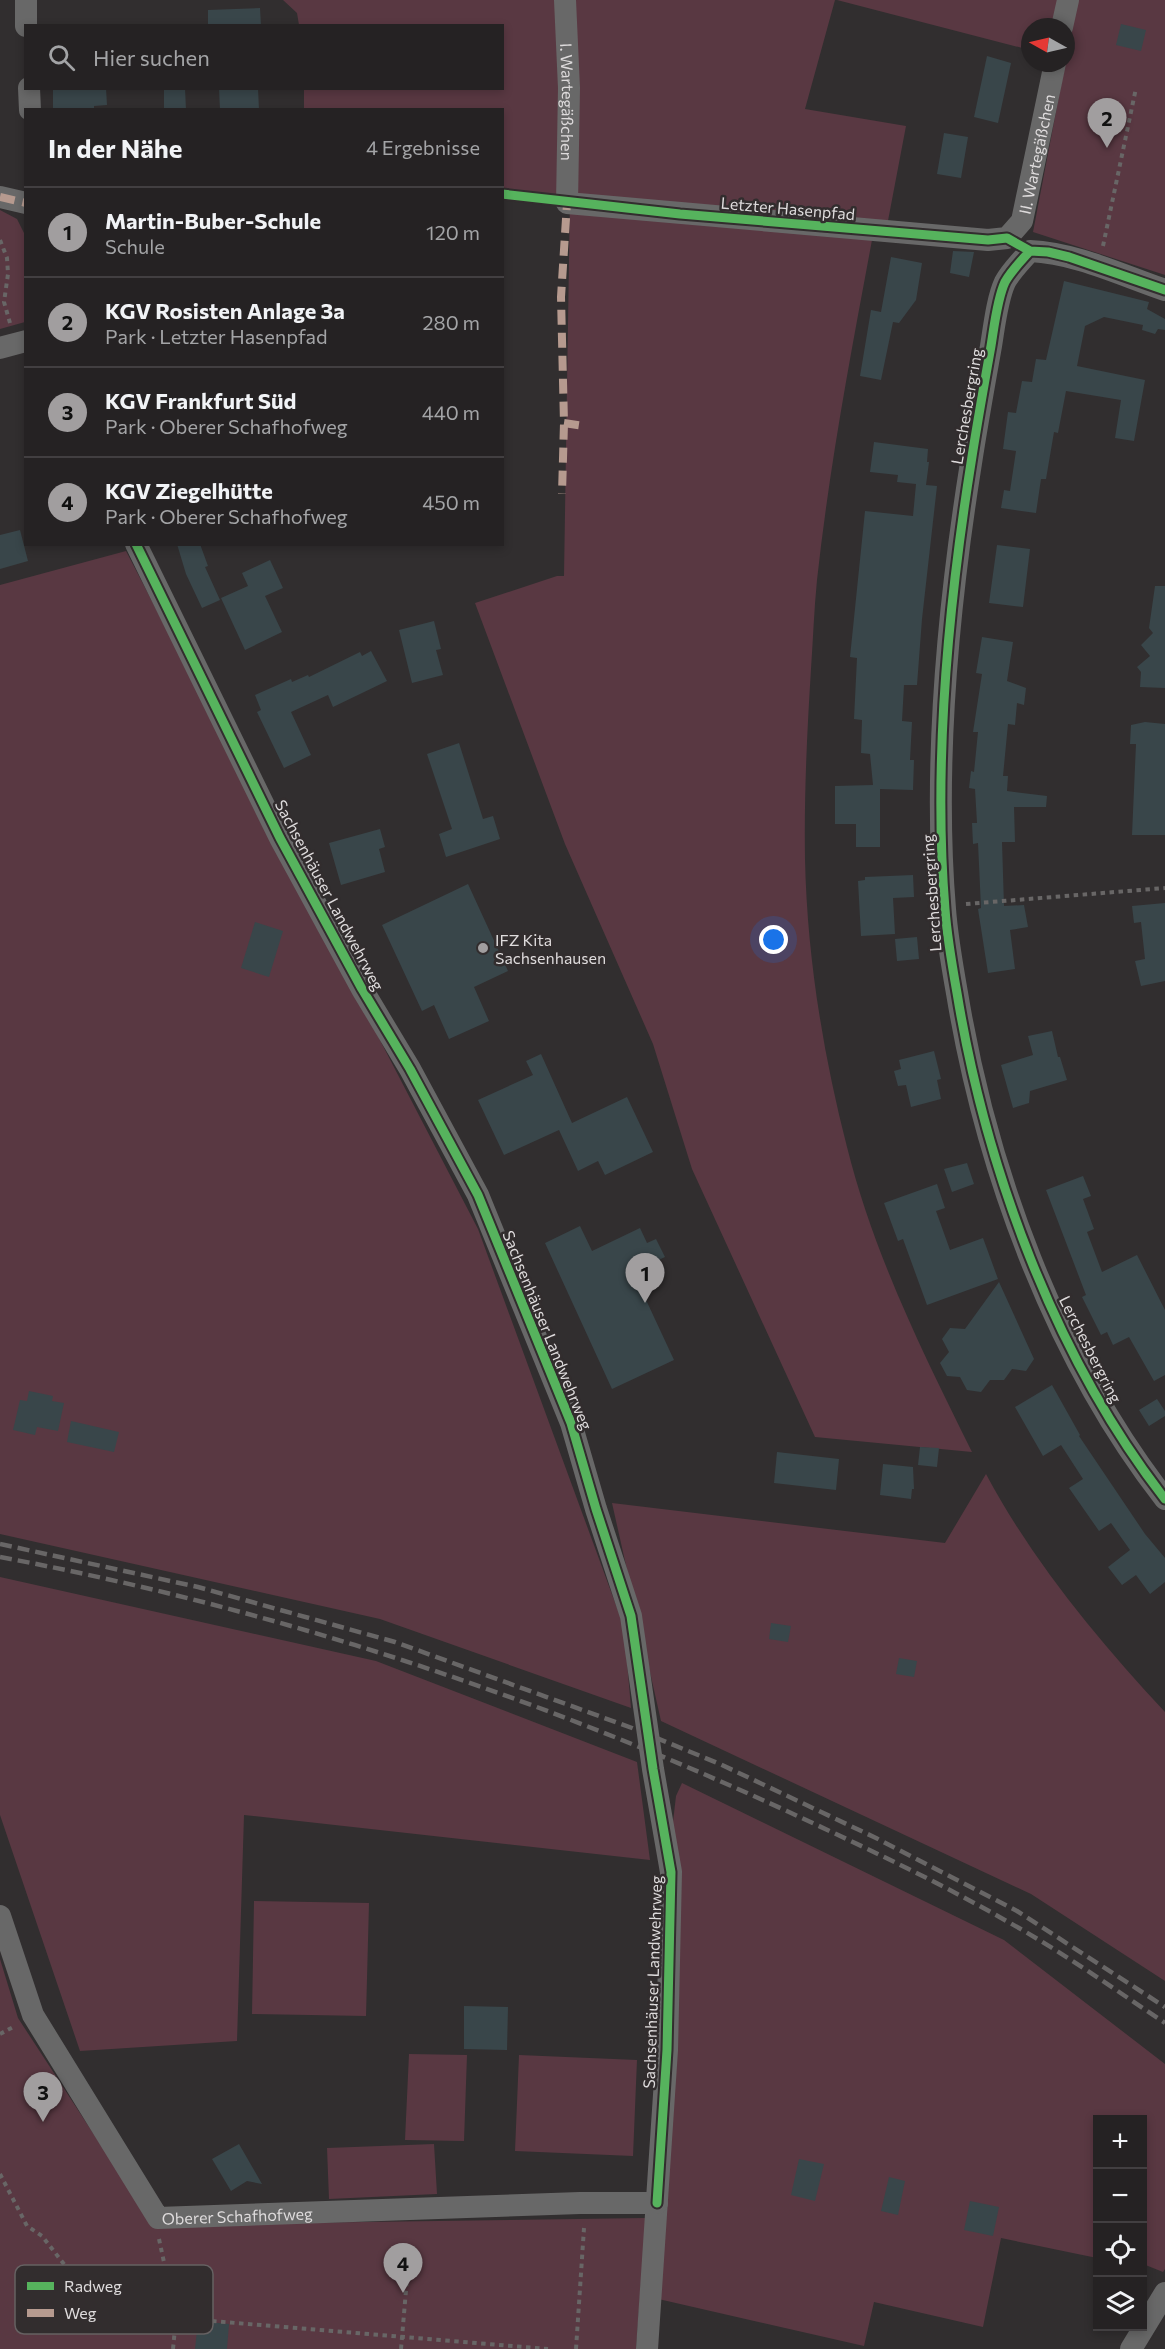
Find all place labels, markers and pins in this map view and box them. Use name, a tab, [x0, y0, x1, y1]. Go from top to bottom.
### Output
pin: 2	[1088, 98, 1126, 148]
place label: IFZ Kita Sachsenhausen	[495, 930, 606, 967]
marker: IFZ Kita Sachsenhausen	[476, 941, 490, 955]
pin: 1	[626, 1254, 664, 1303]
pin: 3	[24, 2072, 63, 2122]
pin: 4	[384, 2244, 422, 2293]

